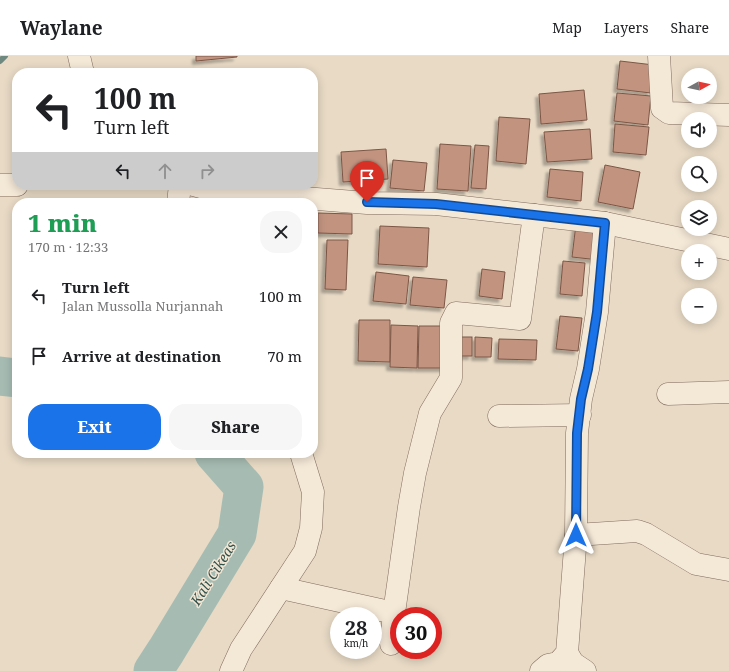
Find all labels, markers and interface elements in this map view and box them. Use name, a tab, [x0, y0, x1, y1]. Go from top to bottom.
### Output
text: Waylane	[20, 15, 103, 41]
text: Map	[552, 18, 582, 37]
text: Layers	[604, 18, 649, 37]
text: Share	[671, 18, 709, 37]
north arrow	[681, 68, 717, 104]
map controls	[681, 68, 717, 324]
text: 100 m	[94, 79, 176, 117]
icon: left	[28, 84, 80, 136]
button: sound	[681, 112, 717, 148]
text: Turn left	[94, 115, 169, 139]
button: search	[681, 156, 717, 192]
icon: left	[112, 160, 134, 182]
icon: ahead	[154, 160, 176, 182]
icon: right	[196, 160, 218, 182]
pin	[350, 161, 384, 202]
icon: arrive	[356, 167, 378, 189]
button: layers	[681, 200, 717, 236]
text: 1 min	[28, 206, 97, 239]
button: close	[260, 211, 302, 253]
text: 170 m · 12:33	[28, 238, 108, 256]
button: +	[681, 244, 717, 280]
text: Turn left	[62, 277, 130, 297]
icon: left	[28, 285, 50, 307]
text: 100 m	[259, 286, 302, 306]
button: −	[681, 288, 717, 324]
text: Jalan Mussolla Nurjannah	[62, 297, 223, 315]
icon: arrive	[28, 345, 50, 367]
text: Arrive at destination	[62, 346, 221, 366]
text: 70 m	[267, 346, 302, 366]
button: Exit	[28, 404, 161, 450]
button: Share	[169, 404, 302, 450]
position arrow	[555, 514, 597, 556]
water label: Kali Cikeas	[185, 537, 240, 610]
speed limit sign: 30	[390, 607, 442, 659]
text: 28	[345, 614, 367, 641]
text: km/h	[344, 636, 368, 650]

